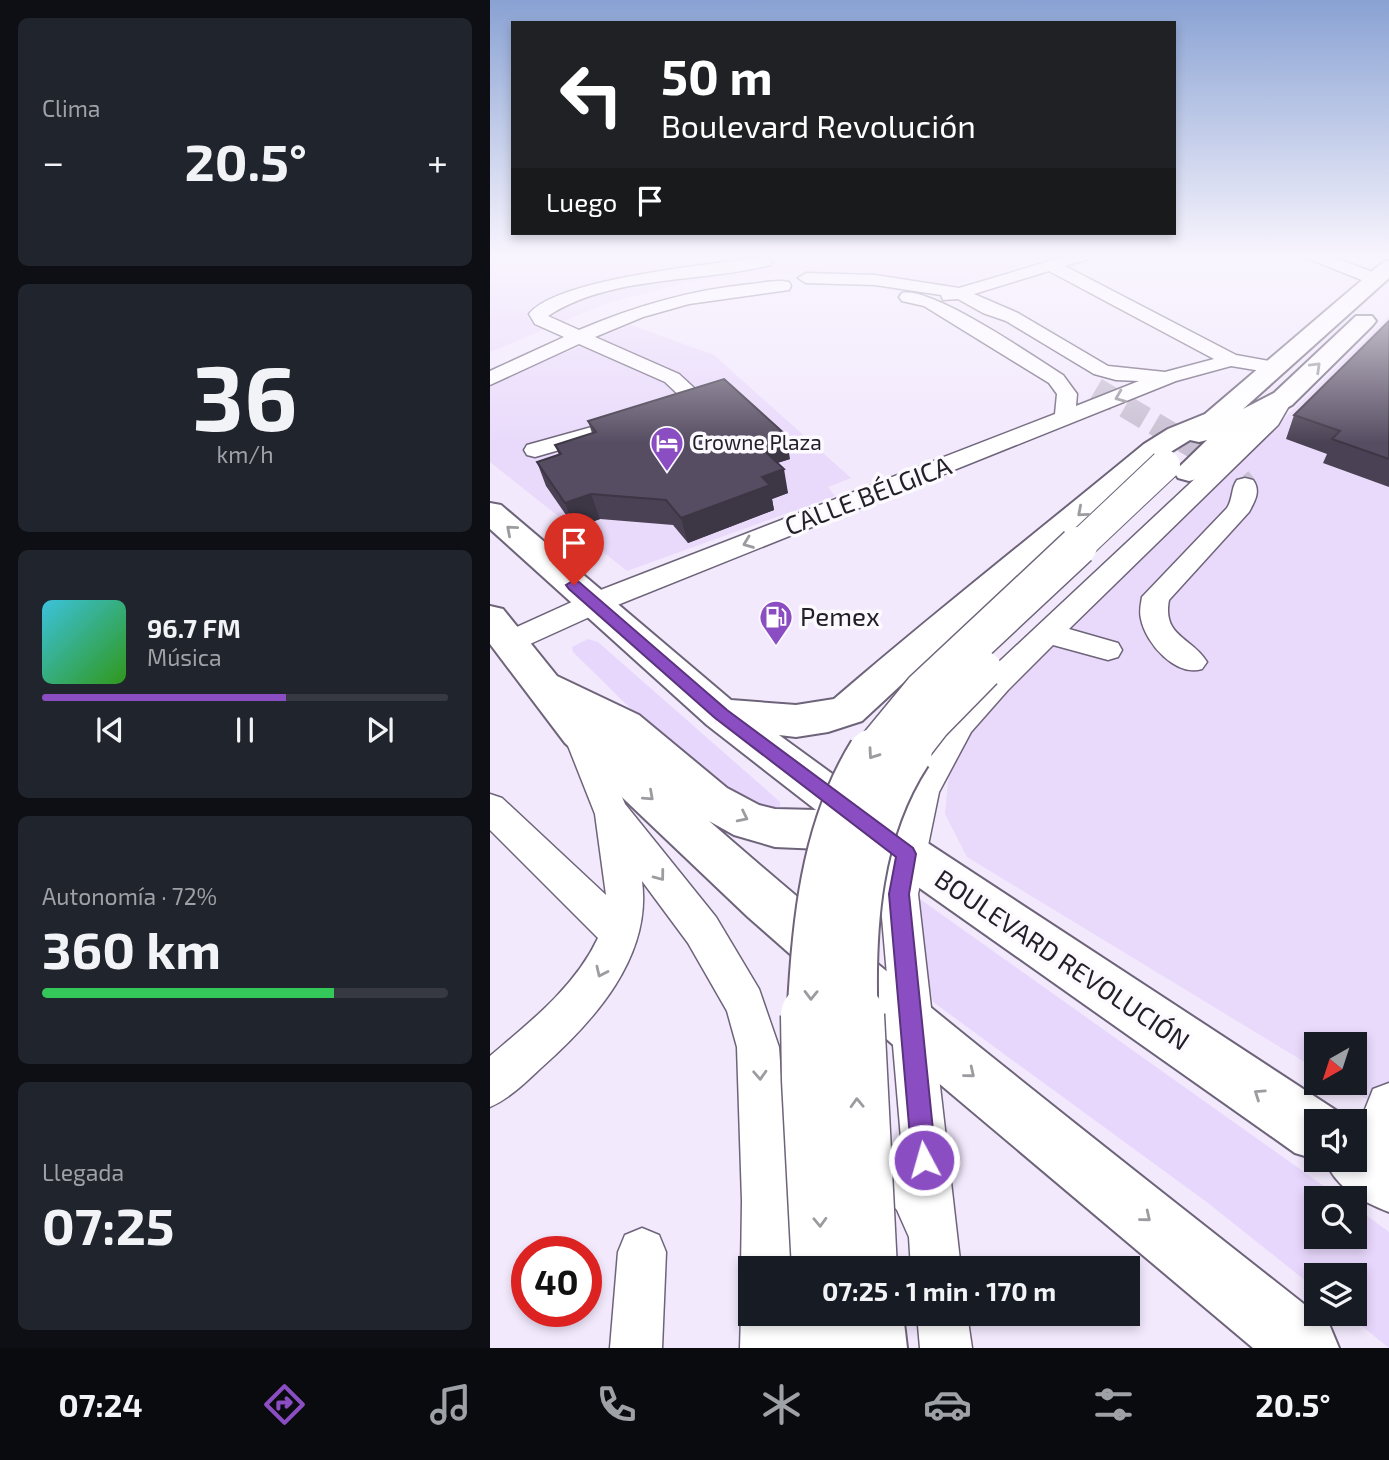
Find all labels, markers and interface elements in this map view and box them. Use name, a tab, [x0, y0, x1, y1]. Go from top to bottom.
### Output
text: 50 m	[661, 46, 773, 105]
icon: left	[546, 49, 637, 140]
text: Clima	[42, 94, 100, 122]
text: Boulevard Revolución	[661, 106, 976, 144]
text: 20.5°	[184, 129, 307, 191]
text: −	[42, 138, 64, 184]
text: +	[427, 138, 448, 184]
icon: arrive	[631, 182, 669, 220]
text: Luego	[546, 186, 617, 217]
text: 36	[192, 340, 298, 449]
one-way arrow	[1308, 363, 1321, 376]
one-way arrow	[1114, 389, 1127, 403]
hotel icon: Crowne Plaza	[648, 424, 686, 473]
place label: Crowne Plaza	[692, 429, 822, 454]
text: km/h	[216, 440, 274, 468]
street label: CALLE BÉLGICA	[780, 449, 955, 541]
one-way arrow	[1077, 504, 1090, 516]
pin	[544, 513, 604, 585]
icon: arrive	[555, 524, 593, 562]
one-way arrow	[506, 526, 519, 539]
one-way arrow	[743, 535, 755, 549]
fuel station icon: Pemex	[757, 598, 795, 647]
place label: Pemex	[800, 600, 880, 631]
text: 96.7 FM	[147, 612, 241, 643]
text: Música	[147, 643, 222, 671]
icon: previous	[91, 711, 129, 749]
icon: pause	[226, 711, 264, 749]
icon: next	[361, 711, 399, 749]
one-way arrow	[869, 746, 881, 759]
one-way arrow	[641, 788, 654, 800]
one-way arrow	[736, 809, 748, 823]
street label: BOULEVARD REVOLUCIÓN	[930, 862, 1196, 1056]
one-way arrow	[652, 868, 665, 880]
text: Autonomía · 72%	[42, 882, 217, 910]
text: 360 km	[42, 917, 221, 979]
one-way arrow	[595, 965, 609, 977]
one-way arrow	[803, 990, 819, 1001]
north arrow	[1304, 1032, 1367, 1096]
map controls	[1304, 1032, 1367, 1326]
one-way arrow	[961, 1065, 974, 1077]
one-way arrow	[752, 1070, 767, 1081]
one-way arrow	[1254, 1089, 1267, 1102]
one-way arrow	[849, 1097, 864, 1108]
button: sound	[1304, 1109, 1367, 1172]
position arrow	[887, 1123, 961, 1197]
text: Llegada	[42, 1158, 124, 1186]
button: search	[1304, 1186, 1367, 1249]
text: 07:25	[42, 1193, 175, 1255]
one-way arrow	[1137, 1209, 1150, 1221]
one-way arrow	[813, 1217, 828, 1228]
speed limit sign: 40	[511, 1236, 602, 1327]
button: layers	[1304, 1263, 1367, 1326]
text: 07:25 · 1 min · 170 m	[822, 1275, 1056, 1306]
icon: directions	[260, 1380, 309, 1429]
icon: music	[426, 1380, 475, 1429]
icon: phone	[592, 1380, 641, 1429]
icon: climate	[757, 1380, 806, 1429]
icon: car	[923, 1380, 972, 1429]
icon: filters	[1089, 1380, 1138, 1429]
text: 07:24	[58, 1385, 143, 1423]
text: 20.5°	[1255, 1385, 1330, 1423]

